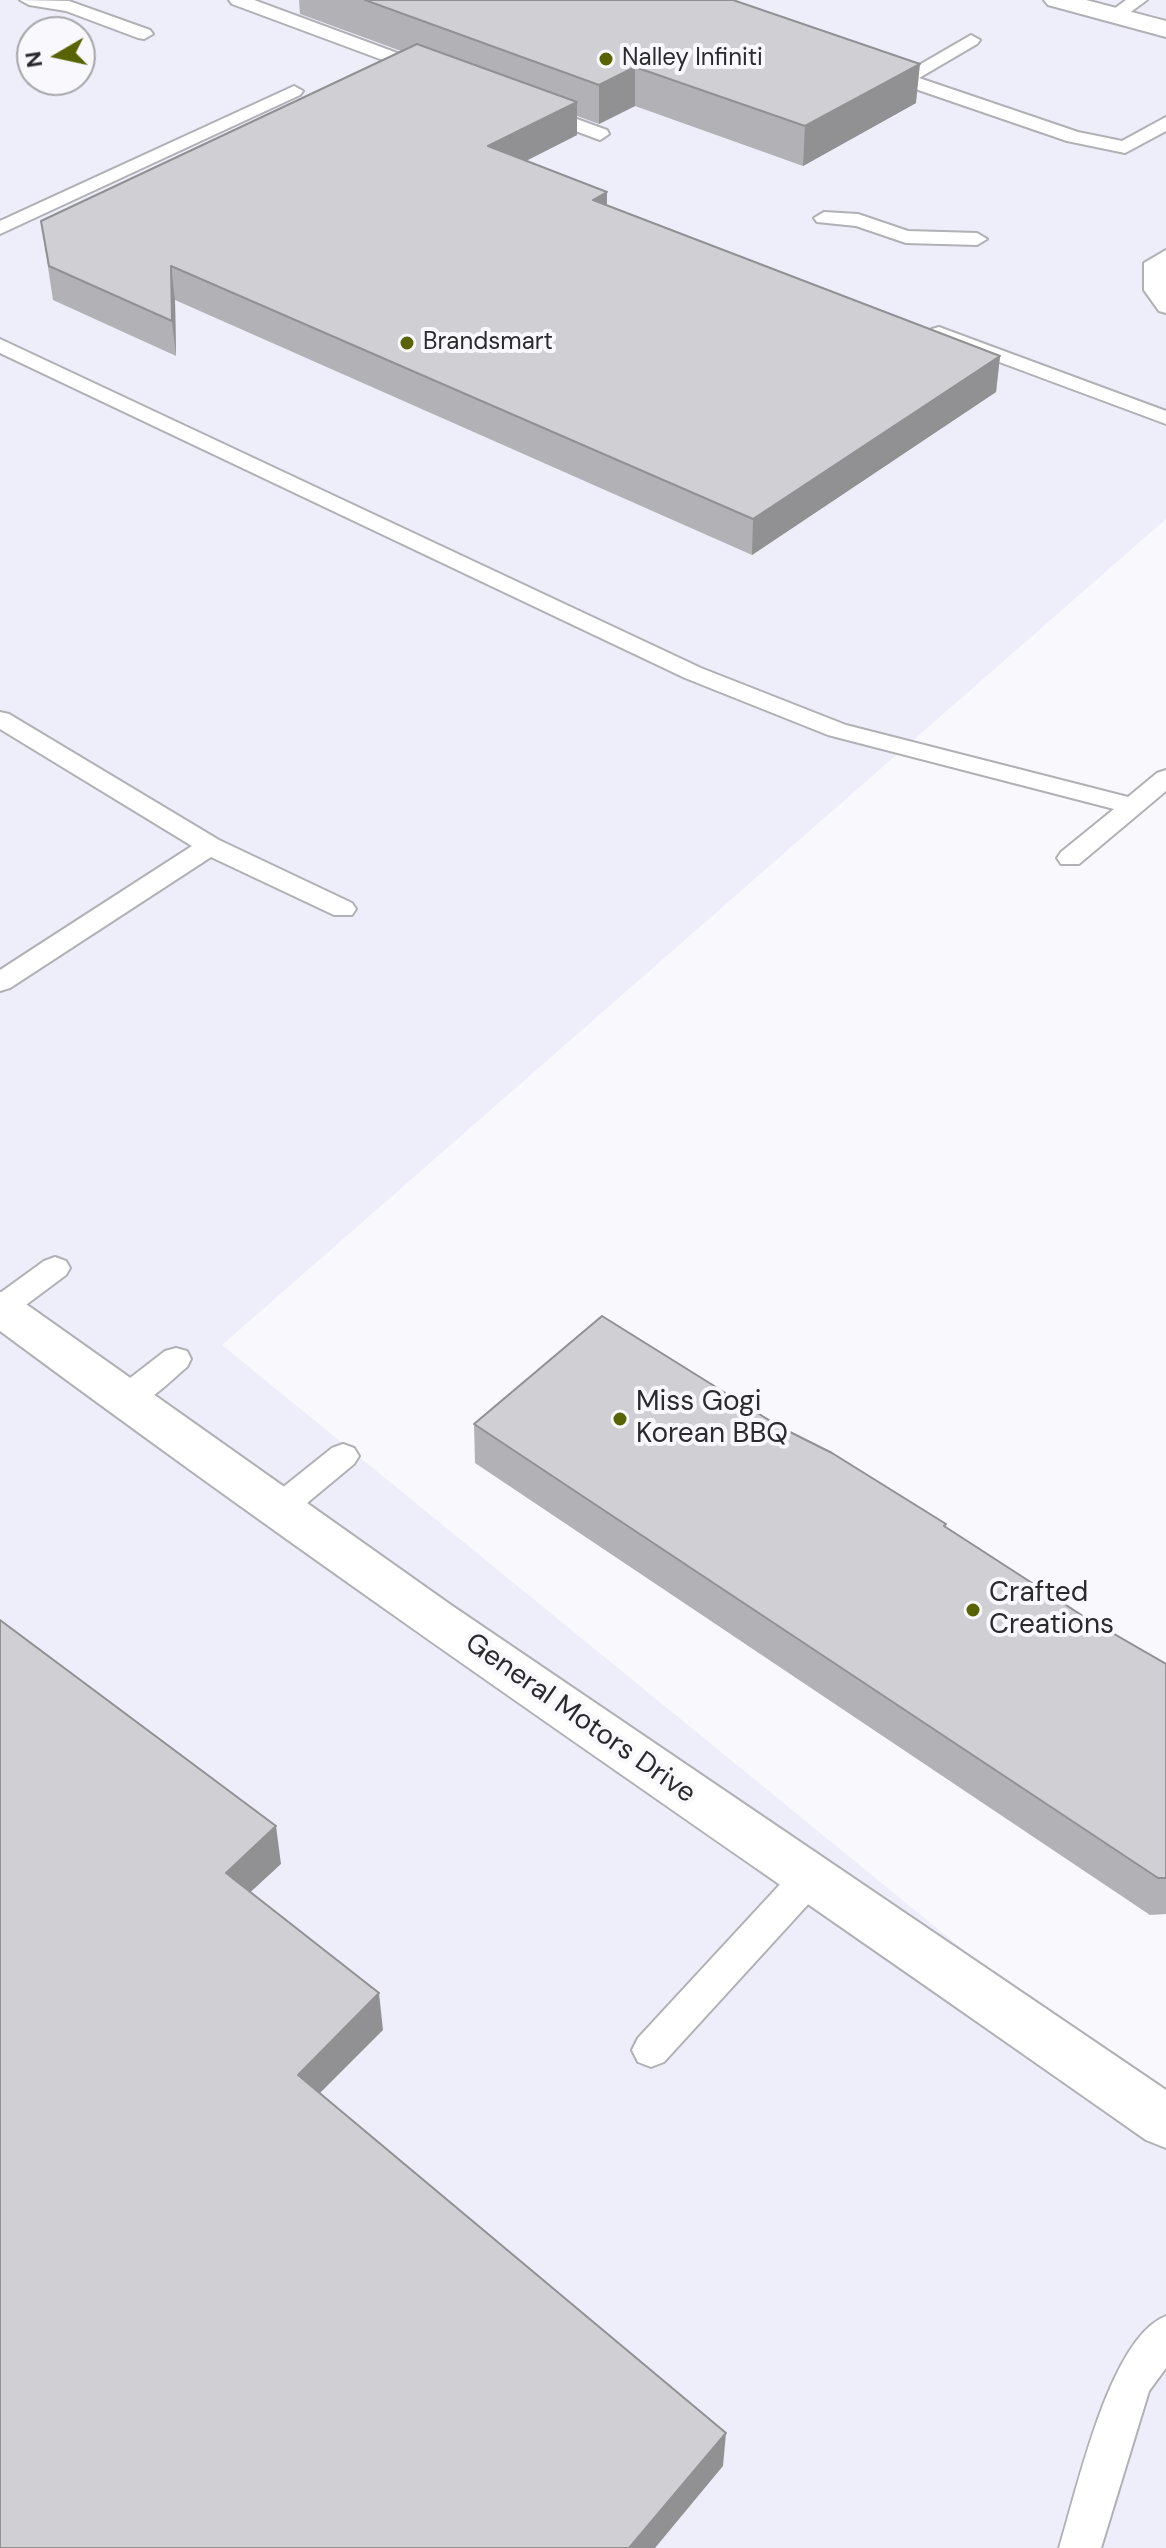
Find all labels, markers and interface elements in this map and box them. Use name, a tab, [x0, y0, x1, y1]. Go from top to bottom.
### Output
north arrow	[16, 16, 96, 96]
place label: Nalley Infiniti	[622, 45, 763, 73]
text: N	[18, 49, 49, 70]
marker: Nalley Infiniti	[597, 50, 615, 68]
place label: Brandsmart	[423, 329, 553, 357]
marker: Brandsmart	[398, 334, 416, 352]
place label: Miss Gogi Korean BBQ	[636, 1386, 788, 1452]
marker: Miss Gogi Korean BBQ	[611, 1410, 629, 1428]
place label: Crafted Creations	[989, 1577, 1114, 1643]
marker: Crafted Creations	[964, 1601, 982, 1619]
street label: General Motors Drive	[458, 1627, 702, 1811]

